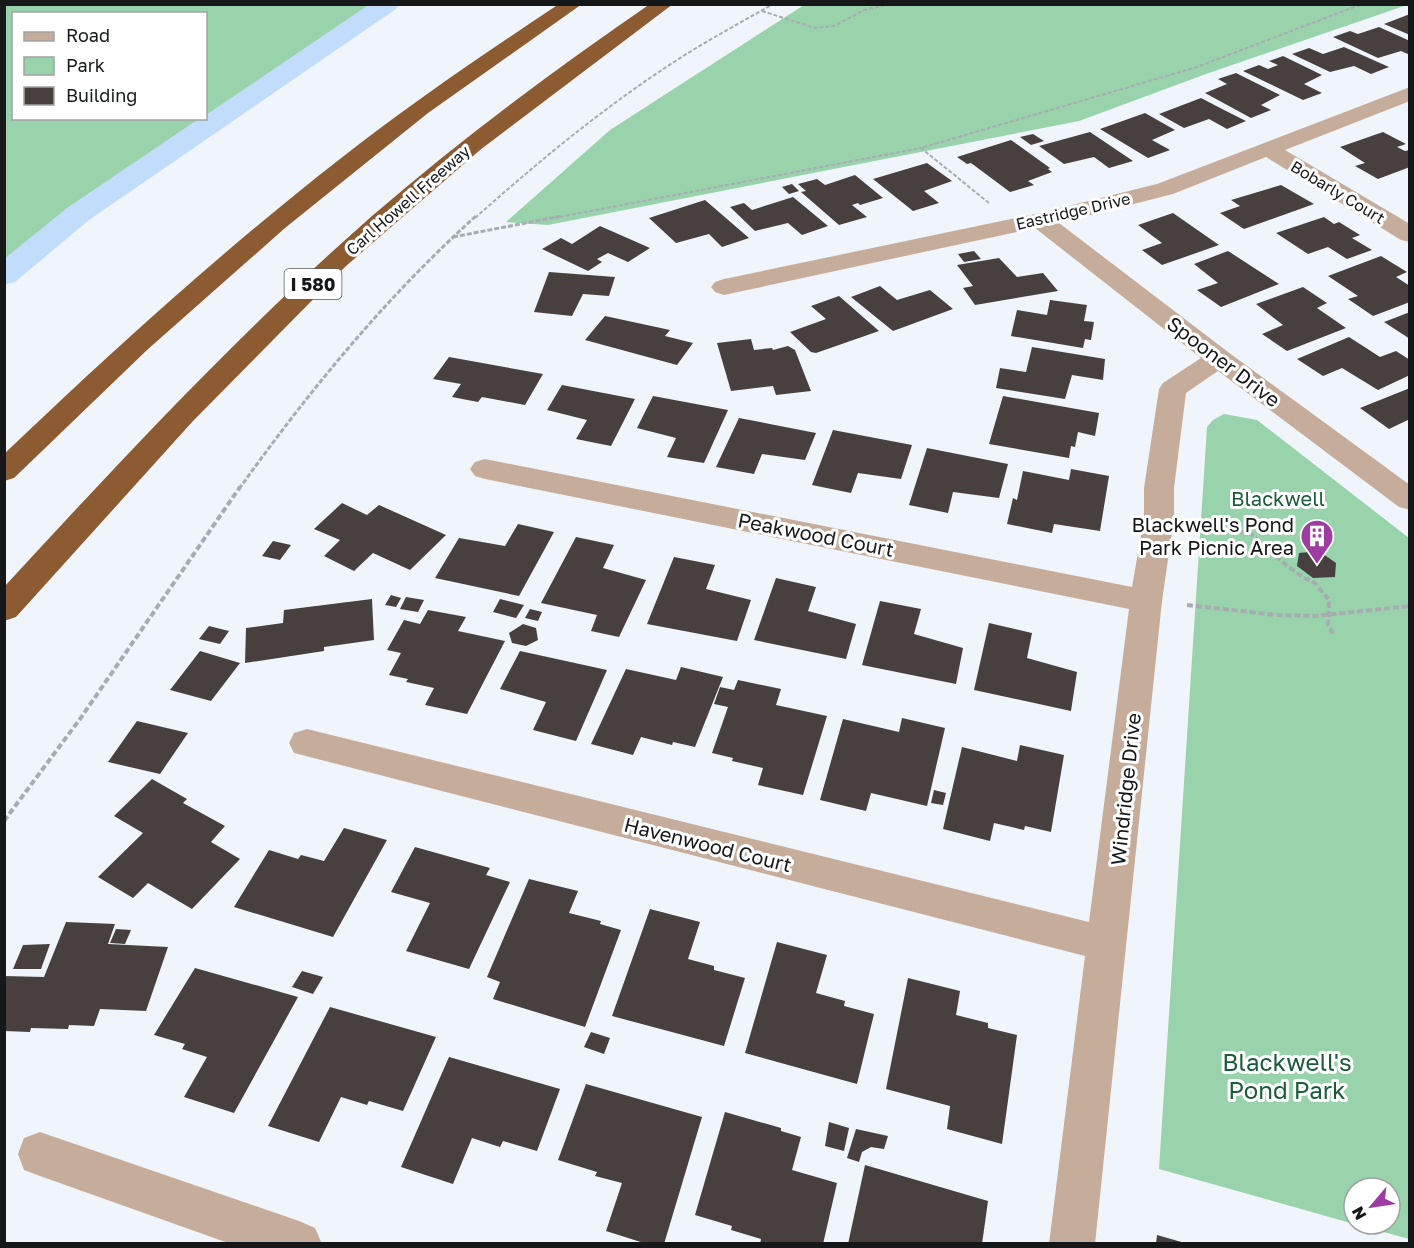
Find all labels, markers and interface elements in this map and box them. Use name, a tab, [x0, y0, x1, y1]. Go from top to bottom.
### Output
legend	[12, 12, 207, 120]
text: Road	[66, 24, 110, 46]
text: Park	[66, 54, 105, 76]
text: Building	[66, 84, 137, 106]
street label: Carl Howell Freeway	[342, 141, 474, 259]
street label: Bobarly Court	[1287, 156, 1389, 228]
street label: Eastridge Drive	[1014, 188, 1132, 234]
road number: I 580	[284, 269, 342, 299]
street label: Spooner Drive	[1163, 311, 1285, 411]
park label: Blackwell	[1231, 486, 1325, 510]
street label: Peakwood Court	[736, 507, 896, 561]
place label: Blackwell's Pond Park Picnic Area	[1131, 512, 1294, 559]
building icon: Blackwell's Pond Park Picnic Area	[1299, 518, 1335, 565]
street label: Windridge Drive	[1105, 712, 1145, 866]
street label: Havenwood Court	[622, 812, 794, 876]
park label: Blackwell's Pond Park	[1222, 1047, 1352, 1104]
north arrow	[1342, 1176, 1402, 1236]
text: N	[1347, 1203, 1371, 1223]

